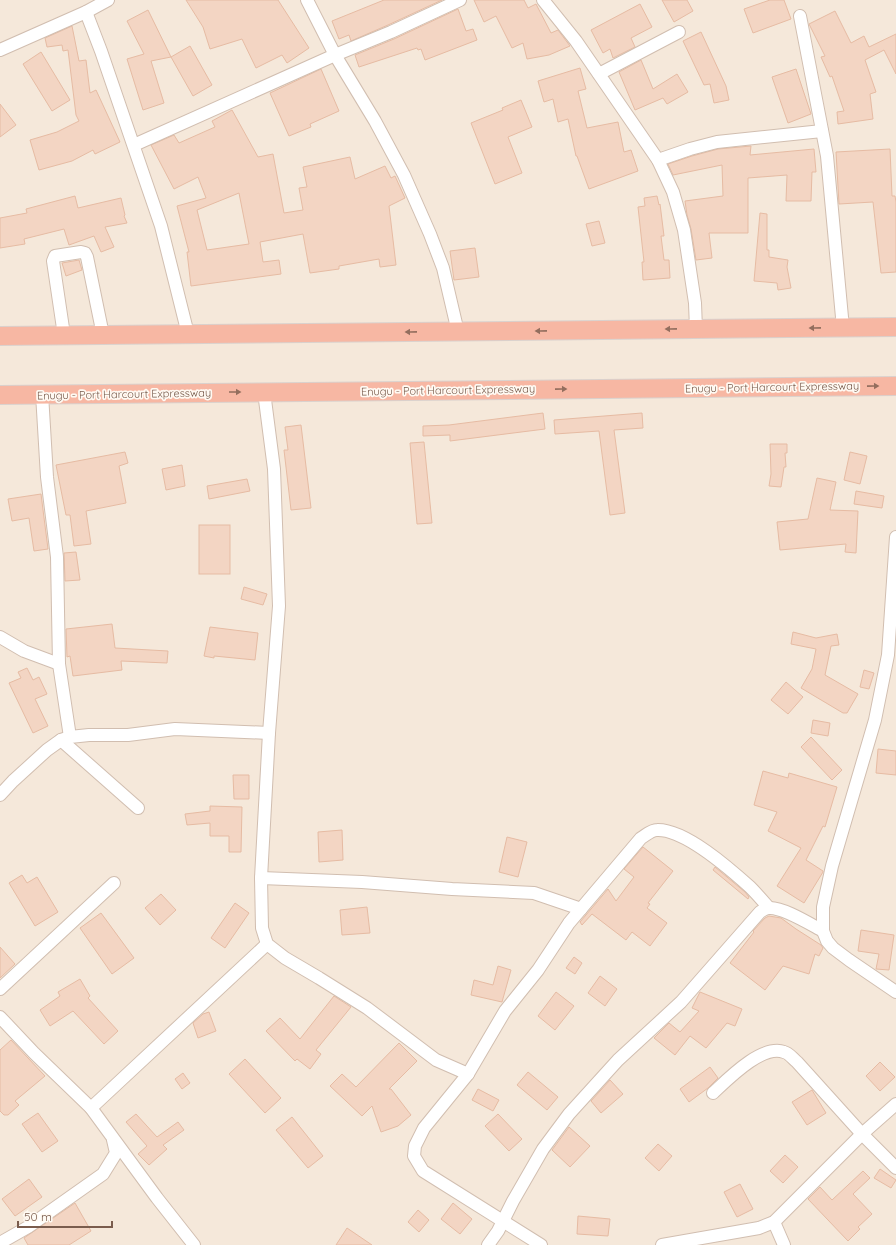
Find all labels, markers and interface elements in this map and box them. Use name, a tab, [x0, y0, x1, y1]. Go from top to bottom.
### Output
one-way arrow	[808, 325, 821, 331]
one-way arrow	[665, 326, 677, 333]
one-way arrow	[534, 328, 547, 334]
one-way arrow	[404, 329, 417, 335]
street label: Enugu - Port Harcourt Expressway	[685, 378, 859, 396]
street label: Enugu - Port Harcourt Expressway	[361, 381, 535, 399]
one-way arrow	[867, 383, 880, 389]
street label: Enugu - Port Harcourt Expressway	[37, 385, 211, 403]
one-way arrow	[555, 386, 568, 392]
one-way arrow	[229, 389, 241, 396]
scale bar	[18, 1203, 112, 1229]
text: 50 m	[24, 1209, 52, 1224]

